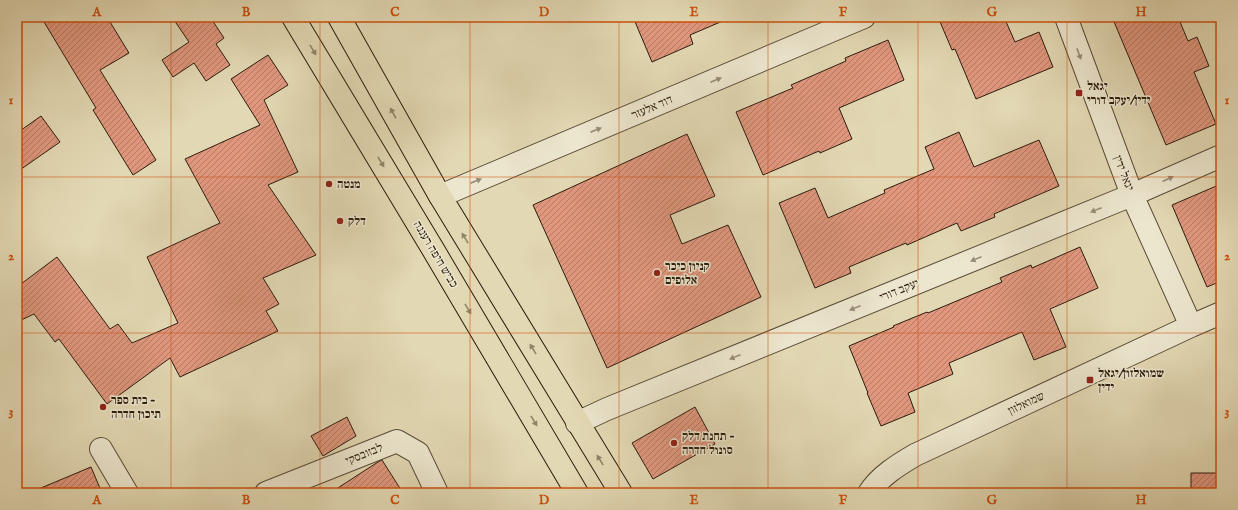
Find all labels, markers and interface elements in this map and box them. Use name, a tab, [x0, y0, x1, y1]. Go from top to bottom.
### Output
text: A	[92, 4, 103, 21]
text: B	[242, 4, 251, 21]
text: C	[390, 4, 400, 21]
text: D	[539, 4, 550, 21]
text: E	[689, 4, 699, 21]
text: F	[839, 4, 848, 21]
text: G	[987, 4, 998, 21]
text: H	[1135, 4, 1147, 21]
one-way arrow	[310, 44, 317, 56]
one-way arrow	[1077, 48, 1083, 60]
one-way arrow	[710, 77, 721, 83]
place label: יגאל ידין/יעקב דורי	[1087, 79, 1151, 108]
marker: יגאל ידין/יעקב דורי	[1074, 88, 1084, 98]
text: 1	[9, 92, 14, 109]
street label: דוד אלעזר	[629, 92, 675, 123]
text: 1	[1225, 92, 1230, 109]
one-way arrow	[390, 107, 397, 119]
one-way arrow	[590, 127, 602, 134]
street label: יגאל ידין	[1110, 153, 1137, 193]
one-way arrow	[377, 156, 384, 168]
one-way arrow	[1162, 176, 1173, 182]
place label: מנטה	[337, 177, 361, 192]
one-way arrow	[471, 178, 483, 184]
marker: מנטה	[324, 179, 334, 189]
one-way arrow	[1089, 207, 1101, 213]
place label: דלק	[348, 214, 366, 229]
marker: דלק	[335, 216, 345, 226]
street label: כביש חיפה רעננה	[410, 218, 462, 291]
one-way arrow	[462, 232, 469, 244]
text: 2	[8, 248, 14, 265]
text: 2	[1224, 248, 1230, 265]
one-way arrow	[969, 256, 981, 262]
place label: קניון כיכר אלופים	[665, 259, 710, 288]
marker: קניון כיכר אלופים	[652, 268, 662, 278]
street label: יעקב דורי	[877, 276, 921, 305]
one-way arrow	[465, 303, 472, 315]
one-way arrow	[850, 305, 861, 311]
one-way arrow	[529, 343, 536, 355]
one-way arrow	[728, 355, 740, 361]
place label: שמואלזון/יגאל ידין	[1098, 366, 1164, 395]
marker: שמואלזון/יגאל ידין	[1085, 375, 1095, 385]
street label: שמואלזון	[1006, 389, 1047, 418]
place label: בית ספר - תיכון חדרה	[111, 393, 161, 422]
marker: בית ספר - תיכון חדרה	[98, 402, 108, 412]
text: 3	[9, 403, 14, 420]
text: 3	[1225, 403, 1230, 420]
one-way arrow	[531, 415, 538, 427]
place label: תחנת דלק - סונול חדרה	[682, 429, 735, 458]
marker: תחנת דלק - סונול חדרה	[669, 438, 679, 448]
street label: לבזובסקי	[343, 440, 385, 469]
one-way arrow	[597, 454, 604, 466]
text: A	[92, 492, 103, 509]
text: B	[242, 492, 251, 509]
text: C	[390, 492, 400, 509]
text: D	[539, 492, 550, 509]
text: E	[689, 492, 699, 509]
text: F	[839, 492, 848, 509]
text: G	[987, 492, 998, 509]
text: H	[1135, 492, 1147, 509]

